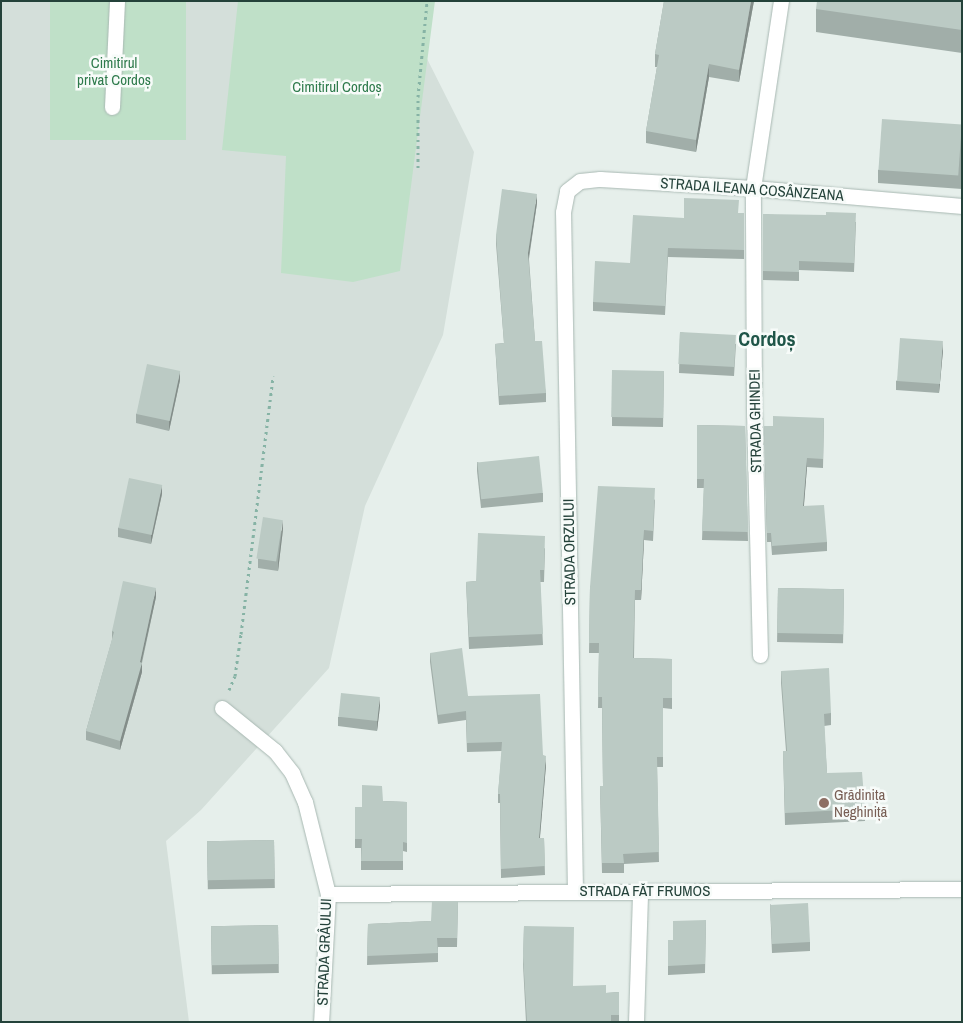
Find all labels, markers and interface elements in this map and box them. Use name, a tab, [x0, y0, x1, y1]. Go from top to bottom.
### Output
park label: Cimitirul privat Cordoș	[77, 53, 151, 88]
park label: Cimitirul Cordoș	[292, 78, 382, 96]
street label: STRADA ILEANA COSÂNZEANA	[659, 174, 845, 204]
district label: Cordoș	[738, 326, 796, 350]
street label: STRADA GHINDEI	[745, 369, 765, 473]
street label: STRADA ORZULUI	[559, 498, 579, 606]
place label: Grădinița Neghiniță	[834, 785, 887, 820]
marker: Grădinița Neghiniță	[818, 797, 830, 809]
street label: STRADA FĂT FRUMOS	[579, 882, 711, 900]
street label: STRADA GRÂULUI	[313, 898, 335, 1006]

